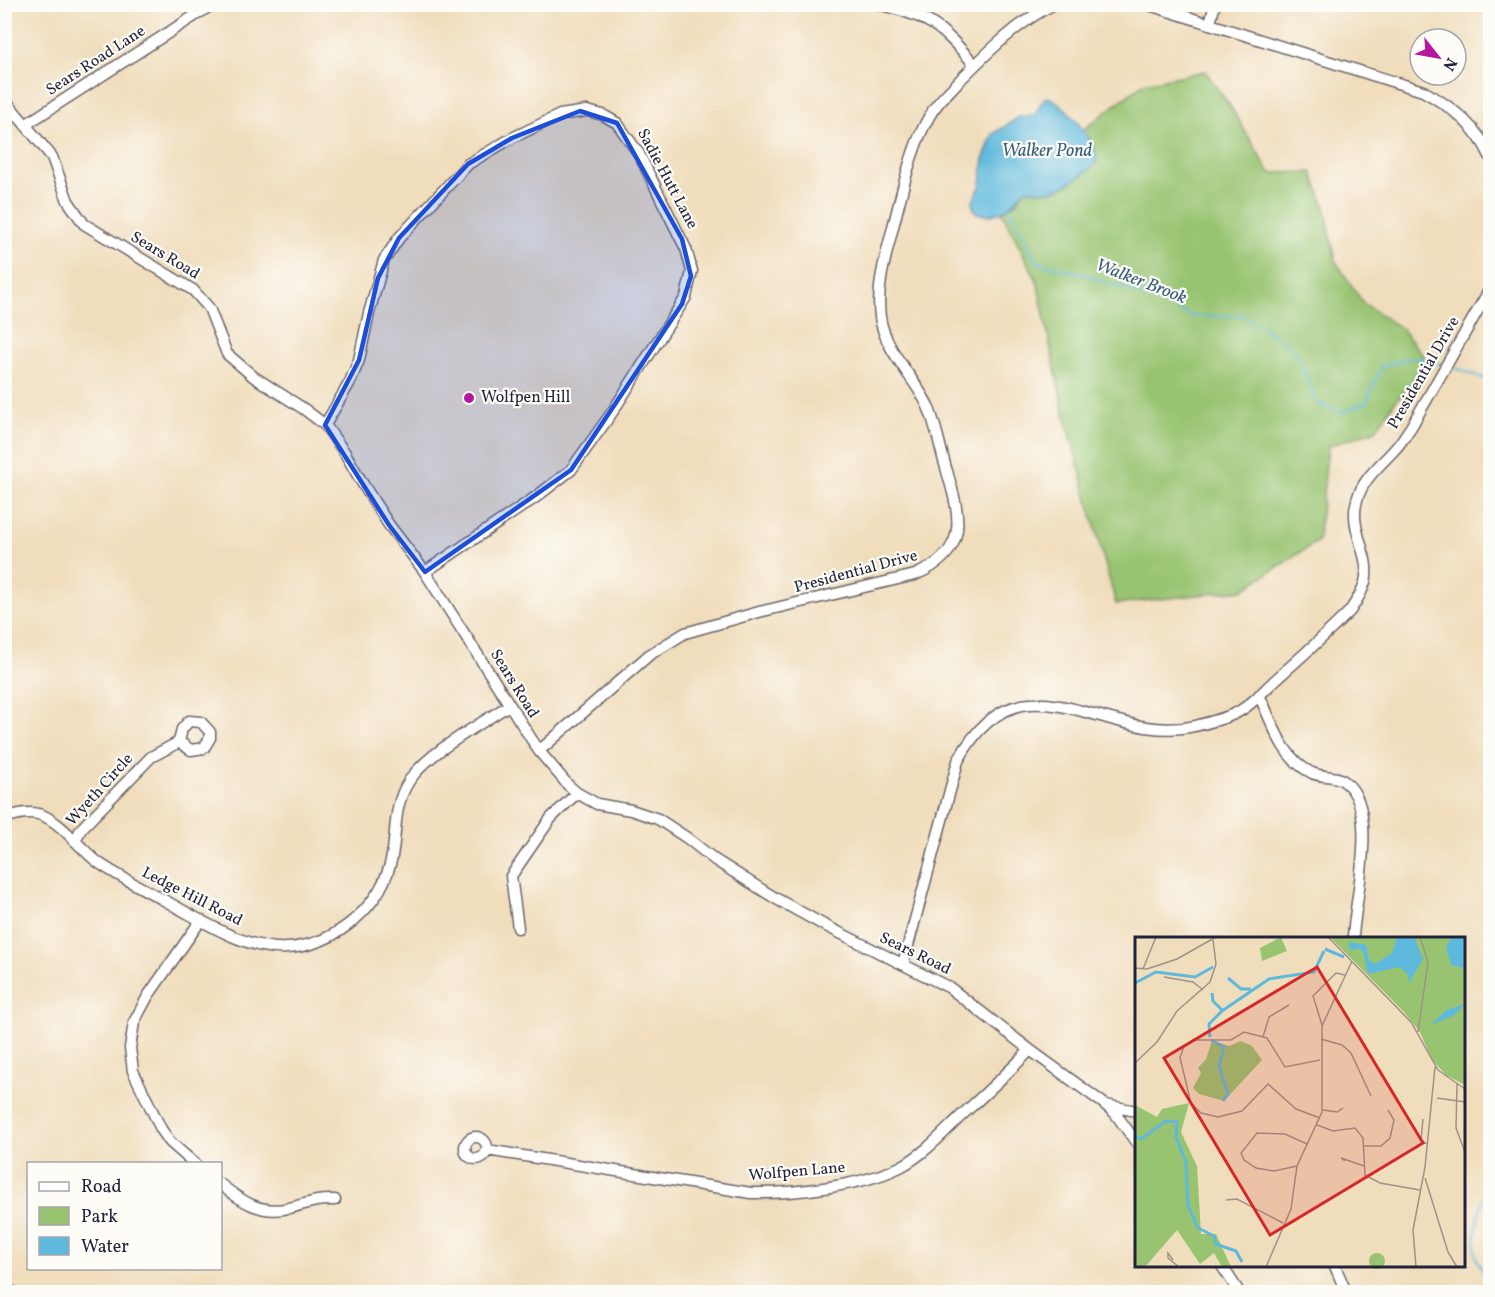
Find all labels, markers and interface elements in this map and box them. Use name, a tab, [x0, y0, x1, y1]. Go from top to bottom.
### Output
street label: Sears Road Lane	[42, 21, 150, 101]
north arrow	[1408, 27, 1468, 87]
text: N	[1437, 53, 1462, 75]
street label: Sadie Hutt Lane	[631, 125, 703, 233]
water label: Walker Pond	[1002, 139, 1093, 164]
street label: Sears Road	[126, 227, 204, 285]
water label: Walker Brook	[1092, 253, 1190, 311]
street label: Presidential Drive	[1383, 313, 1465, 433]
place label: Wolfpen Hill	[481, 387, 571, 409]
marker: Wolfpen Hill	[462, 391, 476, 405]
street label: Presidential Drive	[792, 545, 920, 599]
street label: Sears Road	[484, 645, 544, 723]
street label: Wyeth Circle	[61, 749, 139, 831]
street label: Ledge Hill Road	[138, 862, 246, 932]
street label: Sears Road	[875, 927, 955, 981]
inset map	[1135, 937, 1465, 1267]
street label: Wolfpen Lane	[748, 1157, 846, 1187]
legend	[27, 1162, 222, 1270]
text: Road	[81, 1175, 122, 1200]
text: Park	[81, 1205, 118, 1230]
text: Water	[81, 1235, 129, 1260]

